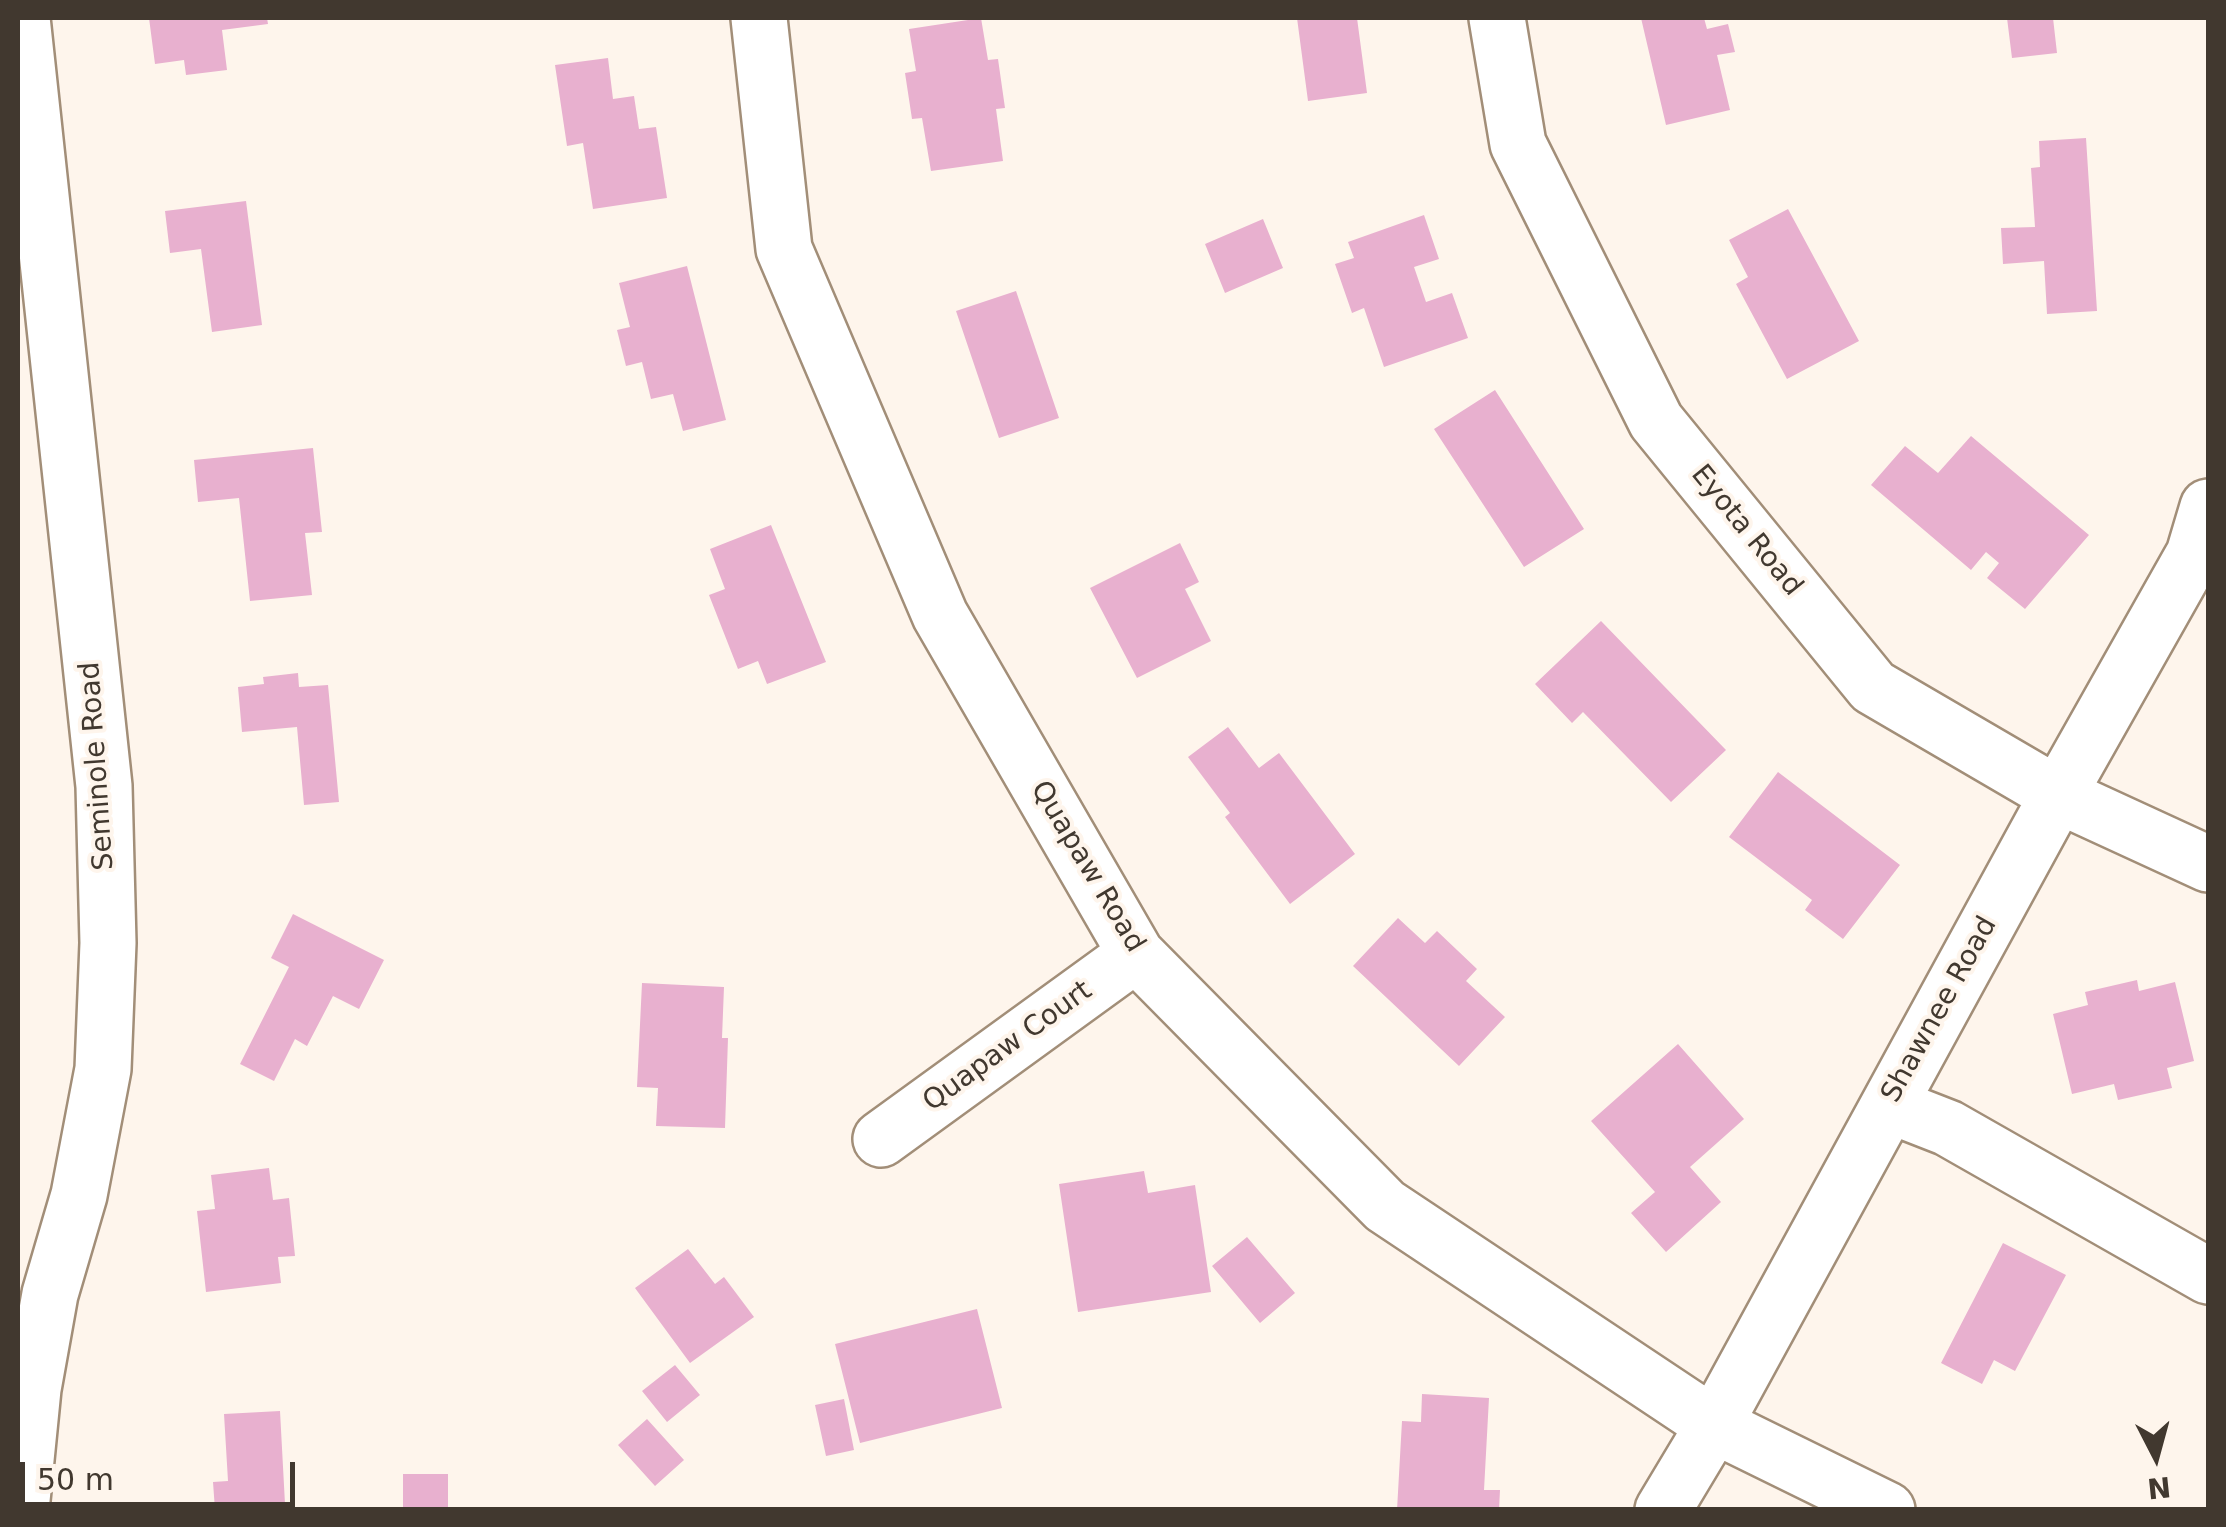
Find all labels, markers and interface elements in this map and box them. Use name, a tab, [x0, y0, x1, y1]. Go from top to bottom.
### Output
street label: Eyota Road	[1683, 459, 1809, 603]
street label: Seminole Road	[74, 661, 122, 871]
street label: Quapaw Road	[1023, 775, 1151, 959]
street label: Shawnee Road	[1875, 911, 2005, 1109]
street label: Quapaw Court	[917, 974, 1099, 1120]
north arrow	[2106, 1407, 2206, 1507]
scale bar	[25, 1442, 300, 1504]
text: 50 m	[37, 1462, 114, 1497]
text: N	[2146, 1470, 2173, 1505]

